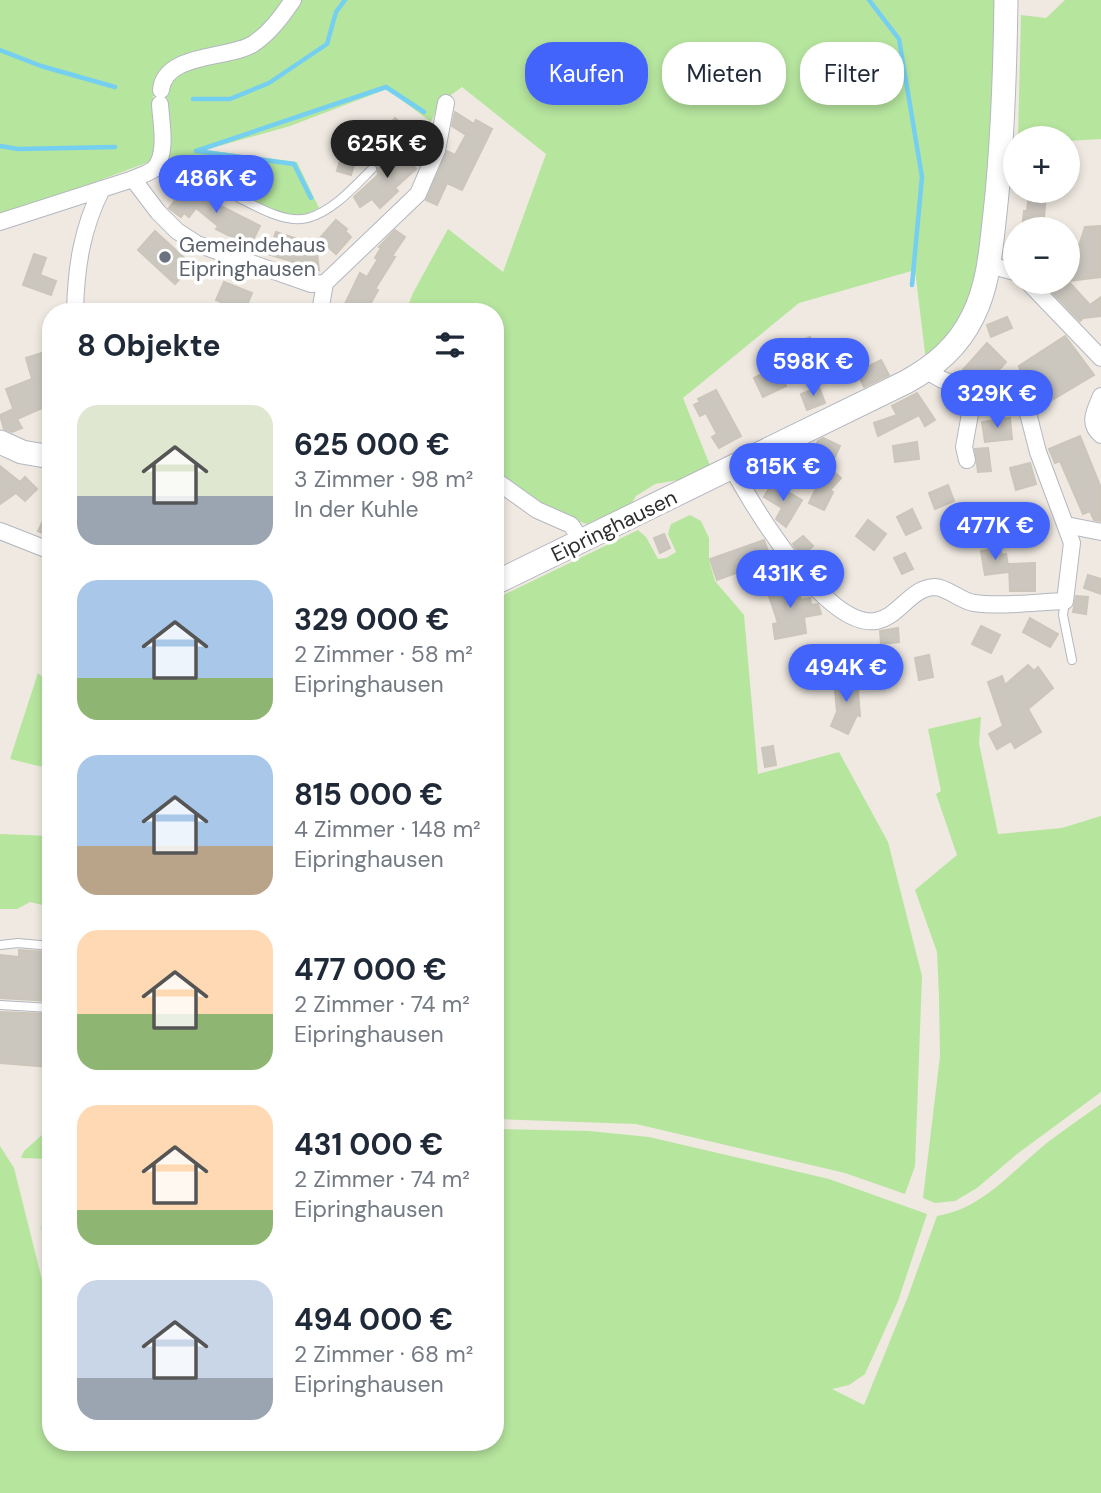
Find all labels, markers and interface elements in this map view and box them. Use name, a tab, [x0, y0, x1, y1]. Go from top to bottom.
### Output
chip: Kaufen	[525, 42, 648, 105]
chip: Mieten	[662, 42, 786, 105]
chip: Filter	[800, 42, 904, 105]
pin: 625K €	[330, 120, 444, 180]
map controls	[1003, 126, 1080, 294]
button: +	[1003, 126, 1080, 203]
text: 625K €	[347, 128, 427, 158]
pin: 486K €	[159, 156, 273, 215]
text: 486K €	[175, 163, 257, 193]
button: −	[1003, 217, 1080, 294]
place label: Gemeindehaus Eipringhausen	[179, 231, 326, 283]
marker: Gemeindehaus Eipringhausen	[157, 249, 173, 265]
text: 8 Objekte	[77, 326, 221, 365]
icon: filters	[431, 326, 469, 364]
pin: 598K €	[756, 338, 870, 398]
text: 598K €	[772, 346, 854, 376]
pin: 329K €	[940, 370, 1054, 430]
text: 329K €	[957, 378, 1037, 408]
text: 625 000 €	[294, 425, 450, 464]
icon: home	[133, 433, 217, 517]
pin: 815K €	[726, 444, 840, 503]
text: 815K €	[745, 451, 821, 481]
text: 3 Zimmer · 98 m²	[294, 464, 473, 494]
street label: Eipringhausen	[546, 483, 682, 569]
text: In der Kuhle	[294, 494, 418, 524]
pin: 477K €	[938, 503, 1052, 562]
text: 477K €	[956, 510, 1034, 540]
pin: 431K €	[733, 550, 847, 610]
text: 431K €	[752, 558, 828, 588]
text: 329 000 €	[294, 600, 450, 639]
icon: home	[133, 608, 217, 692]
text: 2 Zimmer · 58 m²	[294, 639, 473, 669]
pin: 494K €	[789, 644, 903, 704]
text: 494K €	[804, 652, 888, 682]
text: Eipringhausen	[294, 669, 444, 699]
text: 815 000 €	[294, 775, 443, 814]
icon: home	[133, 783, 217, 867]
text: 4 Zimmer · 148 m²	[294, 814, 481, 844]
text: Eipringhausen	[294, 844, 444, 874]
text: 477 000 €	[294, 950, 447, 989]
icon: home	[133, 958, 217, 1042]
text: 2 Zimmer · 74 m²	[294, 989, 470, 1019]
text: Eipringhausen	[294, 1019, 444, 1049]
text: 431 000 €	[294, 1125, 443, 1164]
icon: home	[133, 1133, 217, 1217]
text: 2 Zimmer · 74 m²	[294, 1164, 470, 1194]
text: Eipringhausen	[294, 1194, 444, 1224]
text: 494 000 €	[294, 1300, 453, 1339]
icon: home	[133, 1308, 217, 1392]
text: 2 Zimmer · 68 m²	[294, 1339, 473, 1369]
text: Eipringhausen	[294, 1369, 444, 1399]

